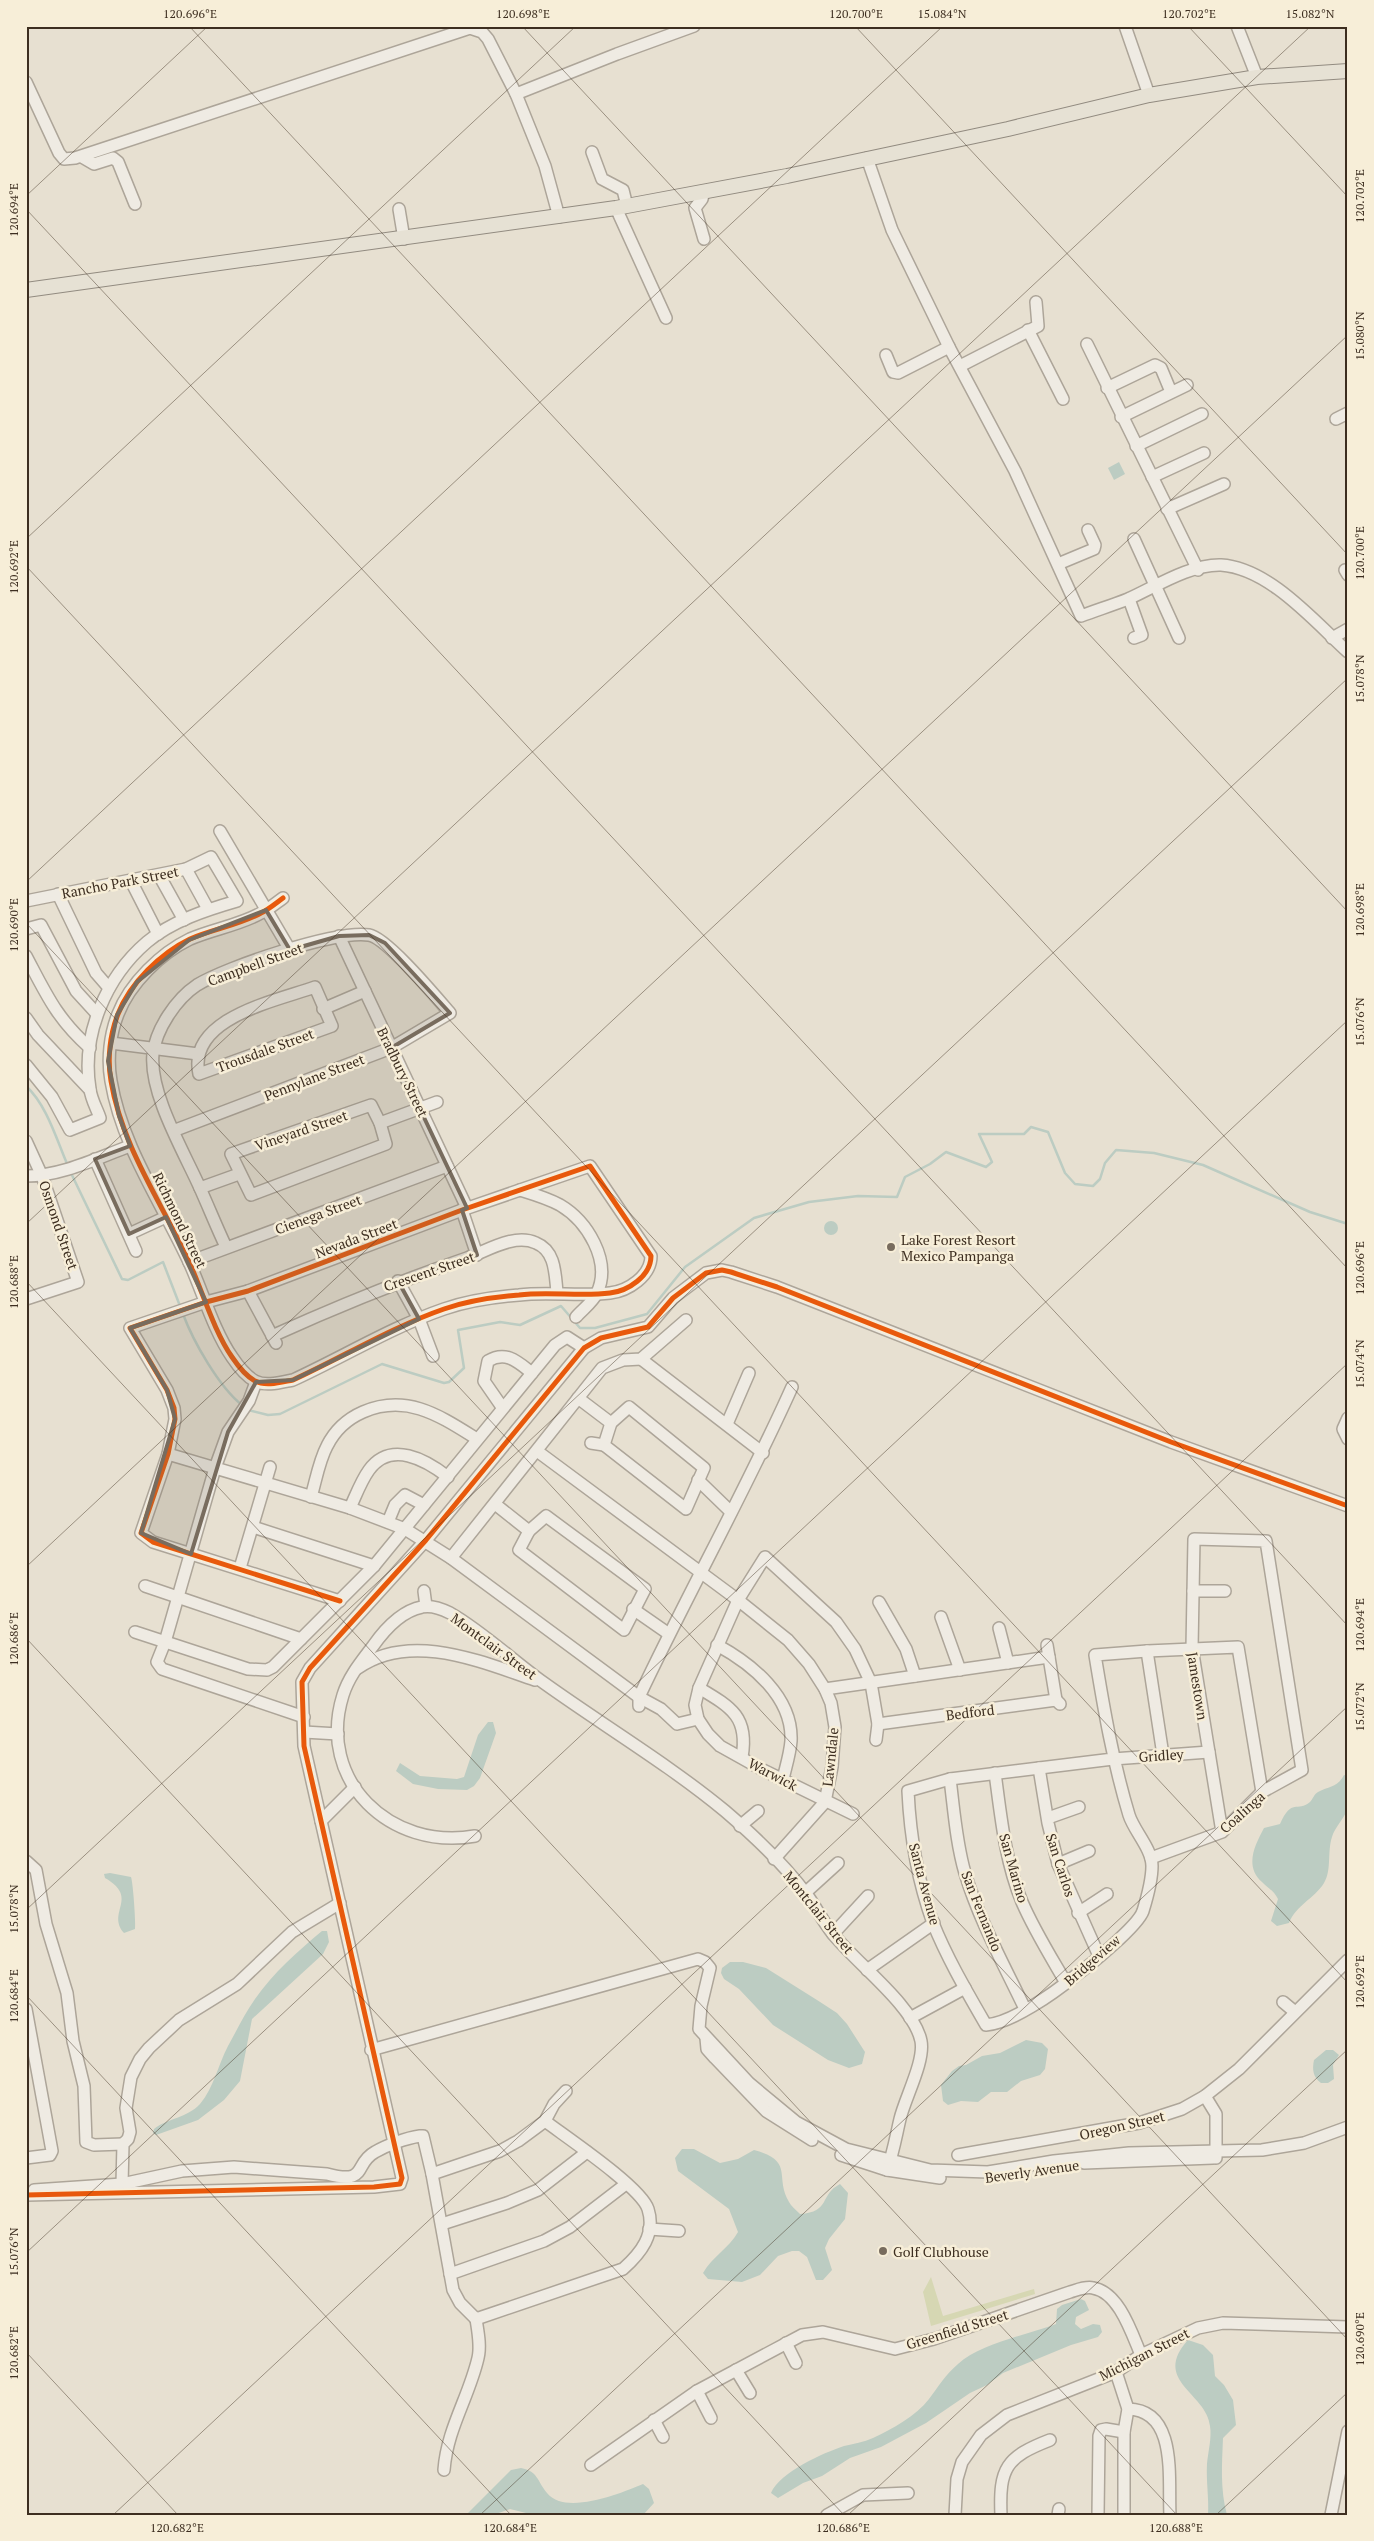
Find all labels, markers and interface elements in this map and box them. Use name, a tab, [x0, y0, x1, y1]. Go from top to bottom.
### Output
text: 120.696°E	[163, 6, 217, 21]
text: 120.698°E	[496, 6, 550, 21]
text: 120.700°E	[829, 6, 883, 21]
text: 15.084°N	[917, 6, 967, 21]
text: 120.702°E	[1162, 6, 1216, 21]
text: 15.082°N	[1285, 6, 1335, 21]
text: 120.702°E	[1352, 169, 1367, 223]
text: 120.694°E	[6, 183, 21, 237]
text: 15.080°N	[1352, 311, 1367, 361]
text: 120.700°E	[1352, 526, 1367, 580]
text: 120.692°E	[6, 540, 21, 594]
text: 15.078°N	[1352, 654, 1367, 704]
street label: Rancho Park Street	[60, 861, 181, 903]
text: 120.698°E	[1352, 883, 1367, 937]
text: 120.690°E	[6, 898, 21, 952]
street label: Campbell Street	[205, 938, 306, 990]
text: 15.076°N	[1352, 997, 1367, 1047]
street label: Trousdale Street	[214, 1023, 317, 1076]
street label: Bradbury Street	[373, 1024, 433, 1121]
street label: Pennylane Street	[261, 1049, 368, 1105]
street label: Vineyard Street	[252, 1105, 351, 1155]
street label: Richmond Street	[149, 1169, 212, 1272]
street label: Osmond Street	[35, 1178, 83, 1273]
street label: Cienega Street	[272, 1189, 365, 1238]
street label: Nevada Street	[312, 1213, 401, 1262]
place label: Lake Forest Resort Mexico Pampanga	[901, 1230, 1017, 1265]
marker: Lake Forest Resort Mexico Pampanga	[885, 1241, 897, 1253]
text: 120.696°E	[1352, 1241, 1367, 1295]
street label: Crescent Street	[381, 1246, 478, 1295]
text: 120.688°E	[6, 1255, 21, 1309]
text: 15.074°N	[1352, 1339, 1367, 1389]
text: 120.694°E	[1352, 1598, 1367, 1652]
street label: Montclair Street	[447, 1608, 541, 1684]
text: 120.686°E	[6, 1612, 21, 1666]
street label: Jamestown	[1183, 1651, 1213, 1722]
text: 15.072°N	[1352, 1682, 1367, 1732]
street label: Bedford	[945, 1700, 996, 1724]
street label: Lawndale	[817, 1726, 843, 1788]
street label: Gridley	[1138, 1744, 1185, 1766]
street label: Warwick	[745, 1753, 802, 1795]
street label: Coalinga	[1215, 1787, 1269, 1837]
street label: San Marino	[995, 1831, 1033, 1905]
street label: San Carlos	[1042, 1831, 1080, 1899]
street label: Santa Avenue	[905, 1841, 945, 1927]
street label: Montclair Street	[780, 1867, 859, 1958]
street label: San Fernando	[957, 1868, 1007, 1954]
text: 15.078°N	[6, 1884, 21, 1934]
street label: Bridgeview	[1060, 1930, 1125, 1990]
text: 120.692°E	[1352, 1955, 1367, 2009]
text: 120.684°E	[6, 1969, 21, 2023]
street label: Oregon Street	[1077, 2106, 1167, 2144]
street label: Beverly Avenue	[984, 2155, 1080, 2187]
text: 15.076°N	[6, 2227, 21, 2277]
place label: Golf Clubhouse	[893, 2242, 989, 2261]
marker: Golf Clubhouse	[877, 2245, 889, 2257]
street label: Greenfield Street	[904, 2304, 1011, 2354]
text: 120.690°E	[1352, 2312, 1367, 2366]
street label: Michigan Street	[1096, 2323, 1193, 2385]
text: 120.682°E	[6, 2326, 21, 2380]
text: 120.682°E	[150, 2520, 204, 2535]
text: 120.684°E	[483, 2520, 537, 2535]
text: 120.686°E	[816, 2520, 870, 2535]
text: 120.688°E	[1149, 2520, 1203, 2535]

